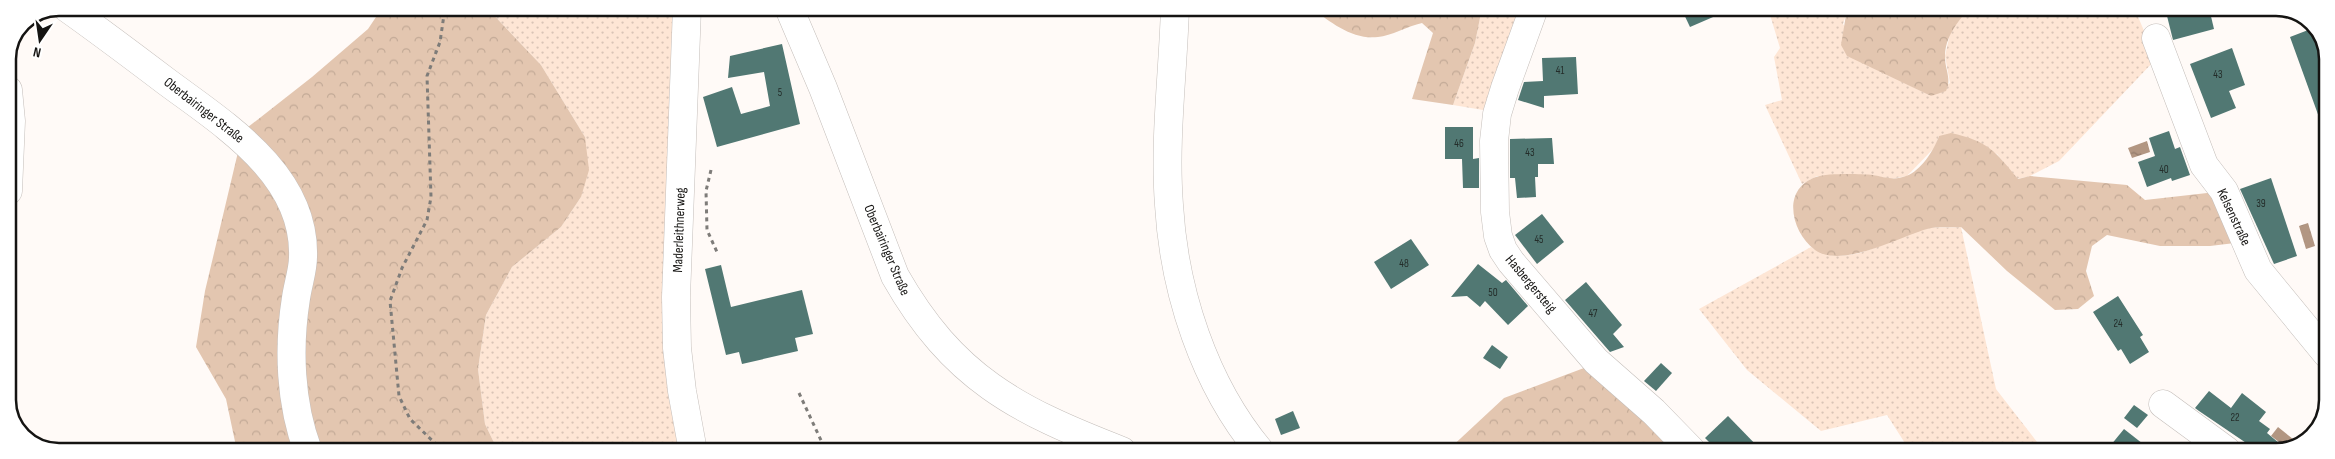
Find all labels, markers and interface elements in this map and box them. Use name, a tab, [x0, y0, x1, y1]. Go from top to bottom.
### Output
north arrow	[15, 15, 65, 65]
text: N	[32, 43, 43, 61]
house number: 41	[1556, 64, 1564, 77]
house number: 43	[2213, 68, 2223, 81]
street label: Oberbairinger Straße	[160, 73, 248, 147]
house number: 5	[778, 86, 782, 99]
house number: 46	[1454, 137, 1464, 150]
house number: 43	[1525, 146, 1535, 159]
house number: 40	[2159, 163, 2169, 176]
street label: Kelsenstraße	[2213, 186, 2255, 248]
street label: Maderleithnerweg	[669, 187, 689, 273]
house number: 39	[2256, 197, 2266, 210]
street label: Oberbairinger Straße	[860, 202, 914, 298]
house number: 45	[1534, 233, 1544, 246]
street label: Hasbergersteig	[1502, 252, 1560, 317]
house number: 48	[1399, 257, 1409, 270]
house number: 50	[1488, 286, 1498, 299]
house number: 47	[1589, 307, 1598, 320]
house number: 24	[2113, 317, 2123, 330]
house number: 22	[2230, 411, 2240, 424]

